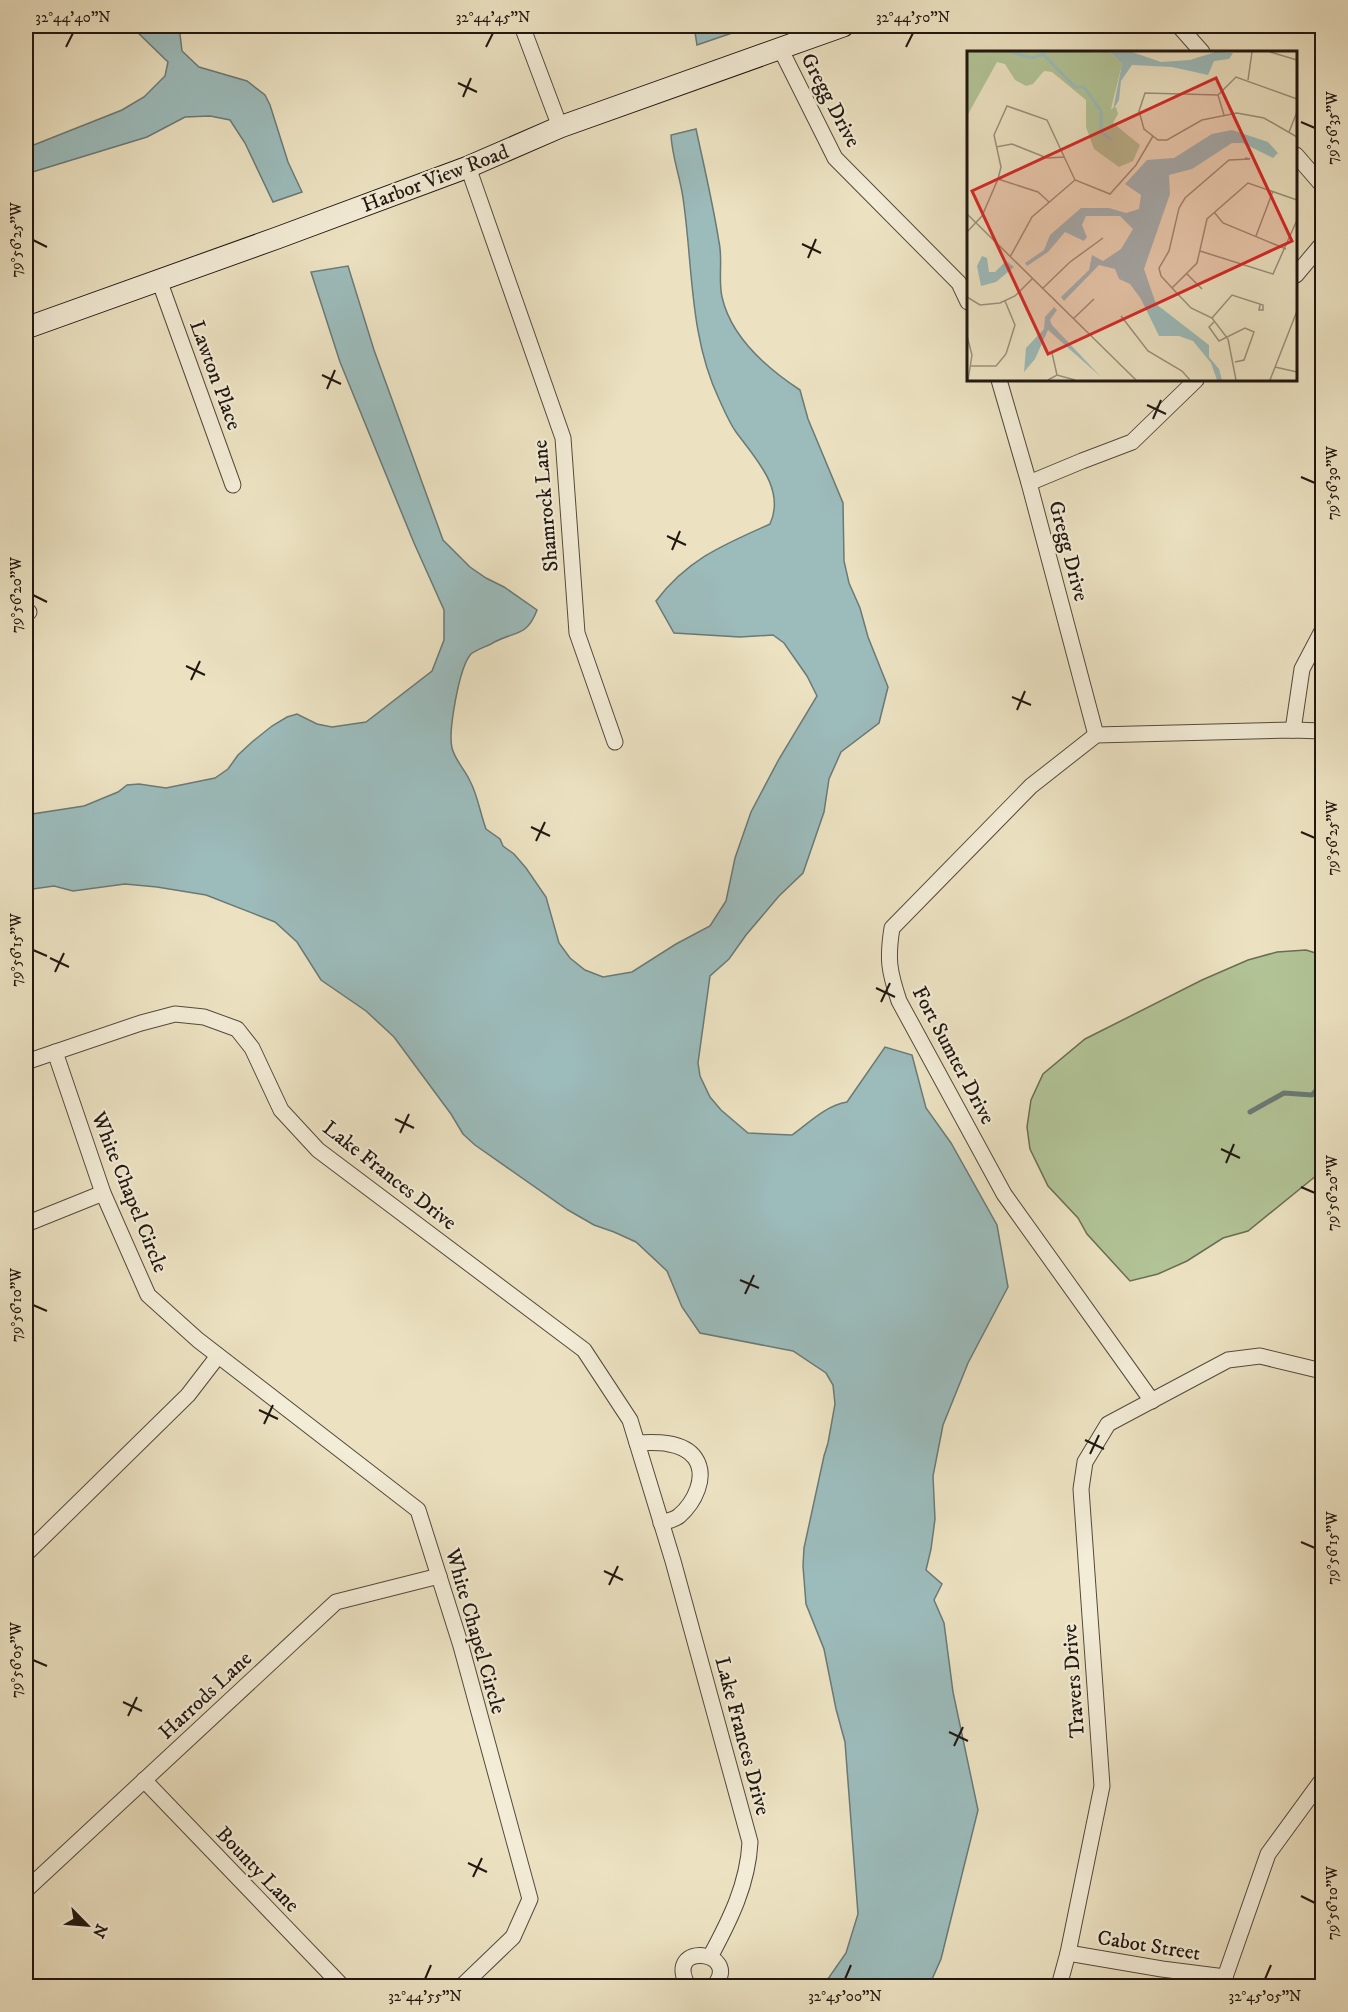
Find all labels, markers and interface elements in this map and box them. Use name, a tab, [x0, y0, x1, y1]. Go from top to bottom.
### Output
text: 32°44'40"N	[35, 8, 111, 27]
text: 32°44'45"N	[456, 8, 530, 27]
text: 32°44'50"N	[876, 8, 950, 27]
street label: Gregg Drive	[794, 49, 866, 152]
inset map	[967, 51, 1297, 381]
text: 79°56'35"W	[1323, 91, 1342, 165]
street label: Harbor View Road	[358, 139, 513, 219]
text: 79°56'25"W	[7, 202, 26, 278]
street label: Lawton Place	[183, 317, 247, 434]
street label: Shamrock Lane	[527, 439, 565, 573]
text: 79°56'30"W	[1323, 446, 1342, 520]
street label: Gregg Drive	[1042, 498, 1094, 605]
text: 79°56'20"W	[7, 557, 26, 633]
text: 79°56'25"W	[1323, 800, 1342, 876]
text: 79°56'15"W	[7, 913, 26, 987]
street label: Fort Sumter Drive	[906, 982, 1001, 1129]
street label: White Chapel Circle	[85, 1107, 173, 1277]
street label: Lake Frances Drive	[317, 1115, 462, 1236]
text: 79°56'20"W	[1323, 1155, 1342, 1231]
text: 79°56'10"W	[7, 1268, 26, 1342]
text: 79°56'15"W	[1323, 1511, 1342, 1585]
street label: White Chapel Circle	[439, 1545, 511, 1717]
text: 79°56'05"W	[7, 1622, 26, 1698]
street label: Travers Drive	[1057, 1623, 1091, 1739]
street label: Harrods Lane	[154, 1646, 258, 1745]
street label: Lake Frances Drive	[708, 1654, 776, 1819]
street label: Bounty Lane	[210, 1821, 305, 1918]
text: 79°56'10"W	[1323, 1866, 1342, 1940]
north arrow	[57, 1895, 117, 1955]
text: N	[88, 1921, 112, 1941]
street label: Cabot Street	[1096, 1925, 1202, 1967]
text: 32°44'55"N	[388, 1987, 462, 2006]
text: 32°45'00"N	[808, 1987, 882, 2006]
text: 32°45'05"N	[1229, 1987, 1301, 2006]

